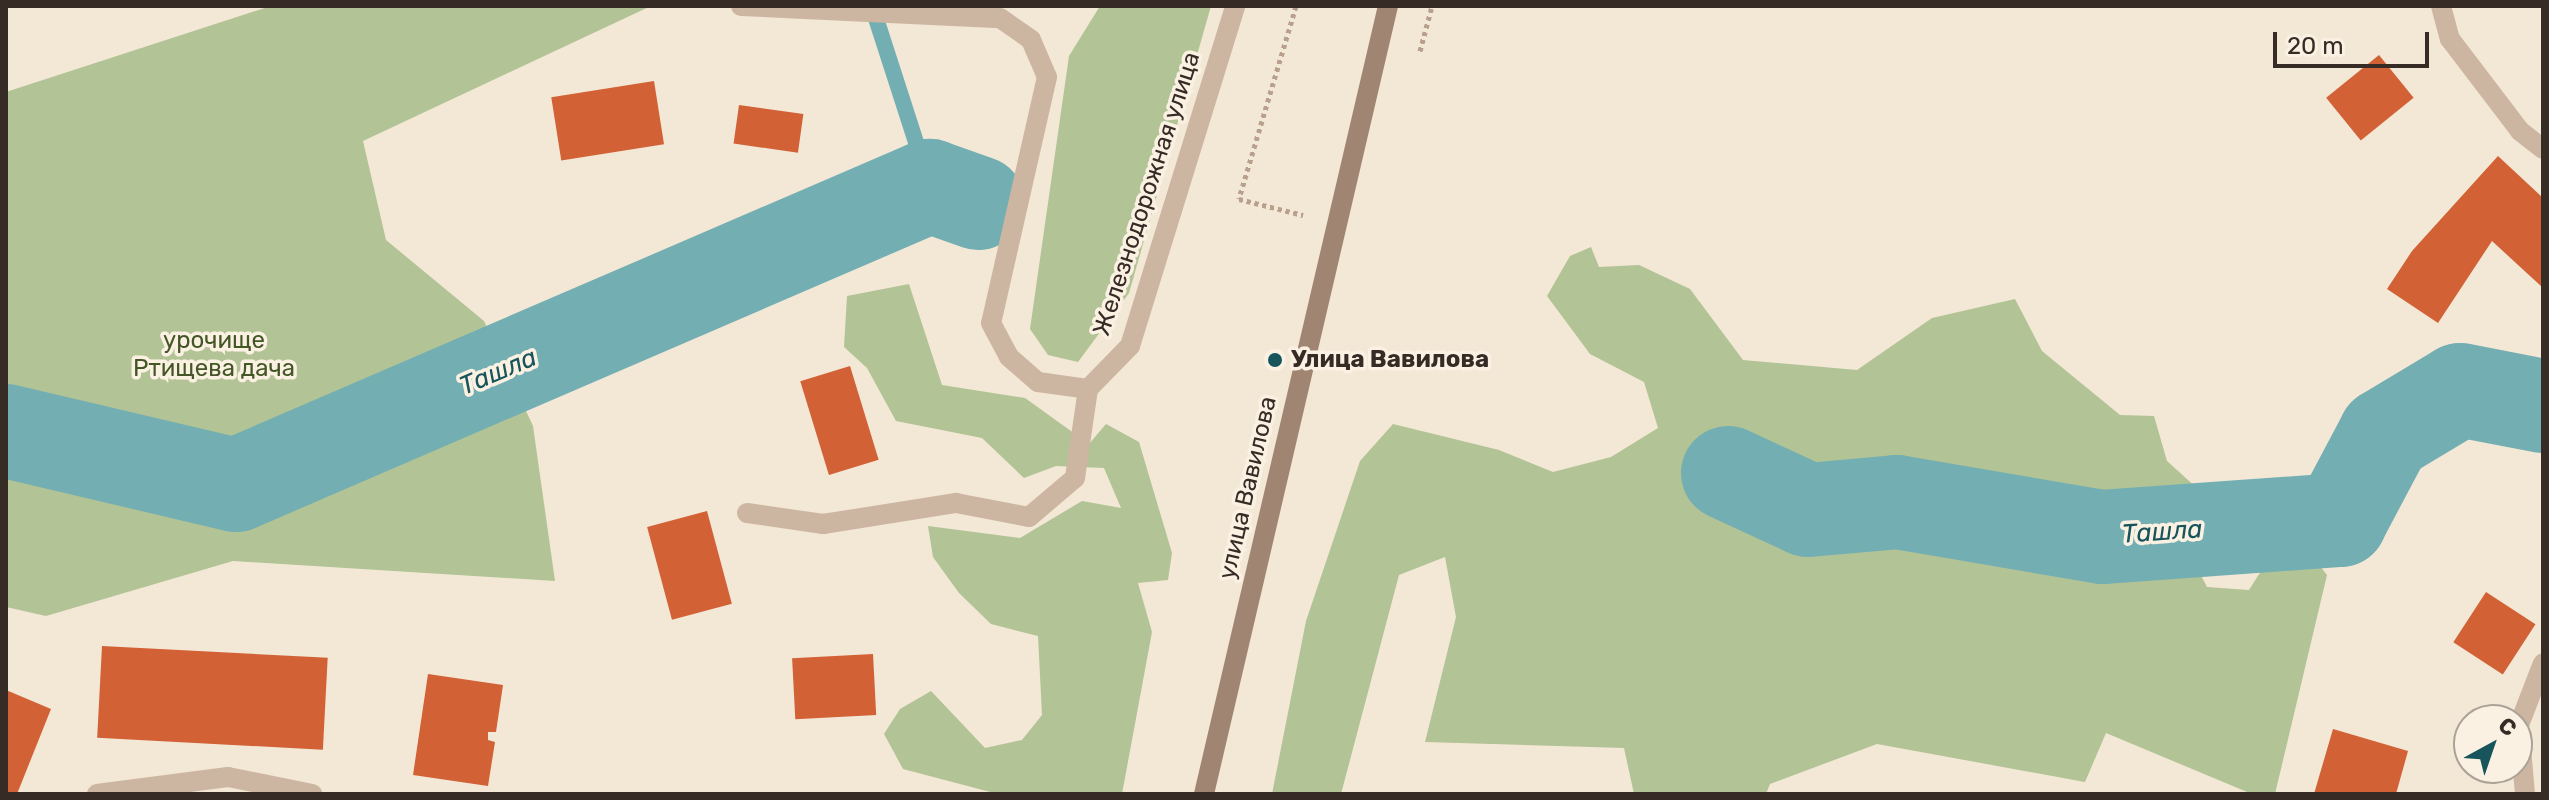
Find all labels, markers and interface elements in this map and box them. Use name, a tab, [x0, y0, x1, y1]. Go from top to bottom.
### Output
scale bar	[2277, 16, 2433, 66]
text: 20 m	[2287, 32, 2344, 60]
street label: Железнодорожная улица	[1088, 49, 1206, 339]
park label: урочище Ртищева дача	[133, 327, 295, 383]
water label: Ташла	[455, 342, 541, 402]
place label: Улица Вавилова	[1291, 346, 1489, 374]
marker: Улица Вавилова	[1266, 351, 1284, 369]
street label: улица Вавилова	[1213, 394, 1283, 582]
water label: Ташла	[2121, 514, 2203, 550]
north arrow	[2453, 704, 2533, 784]
text: С	[2493, 711, 2522, 742]

